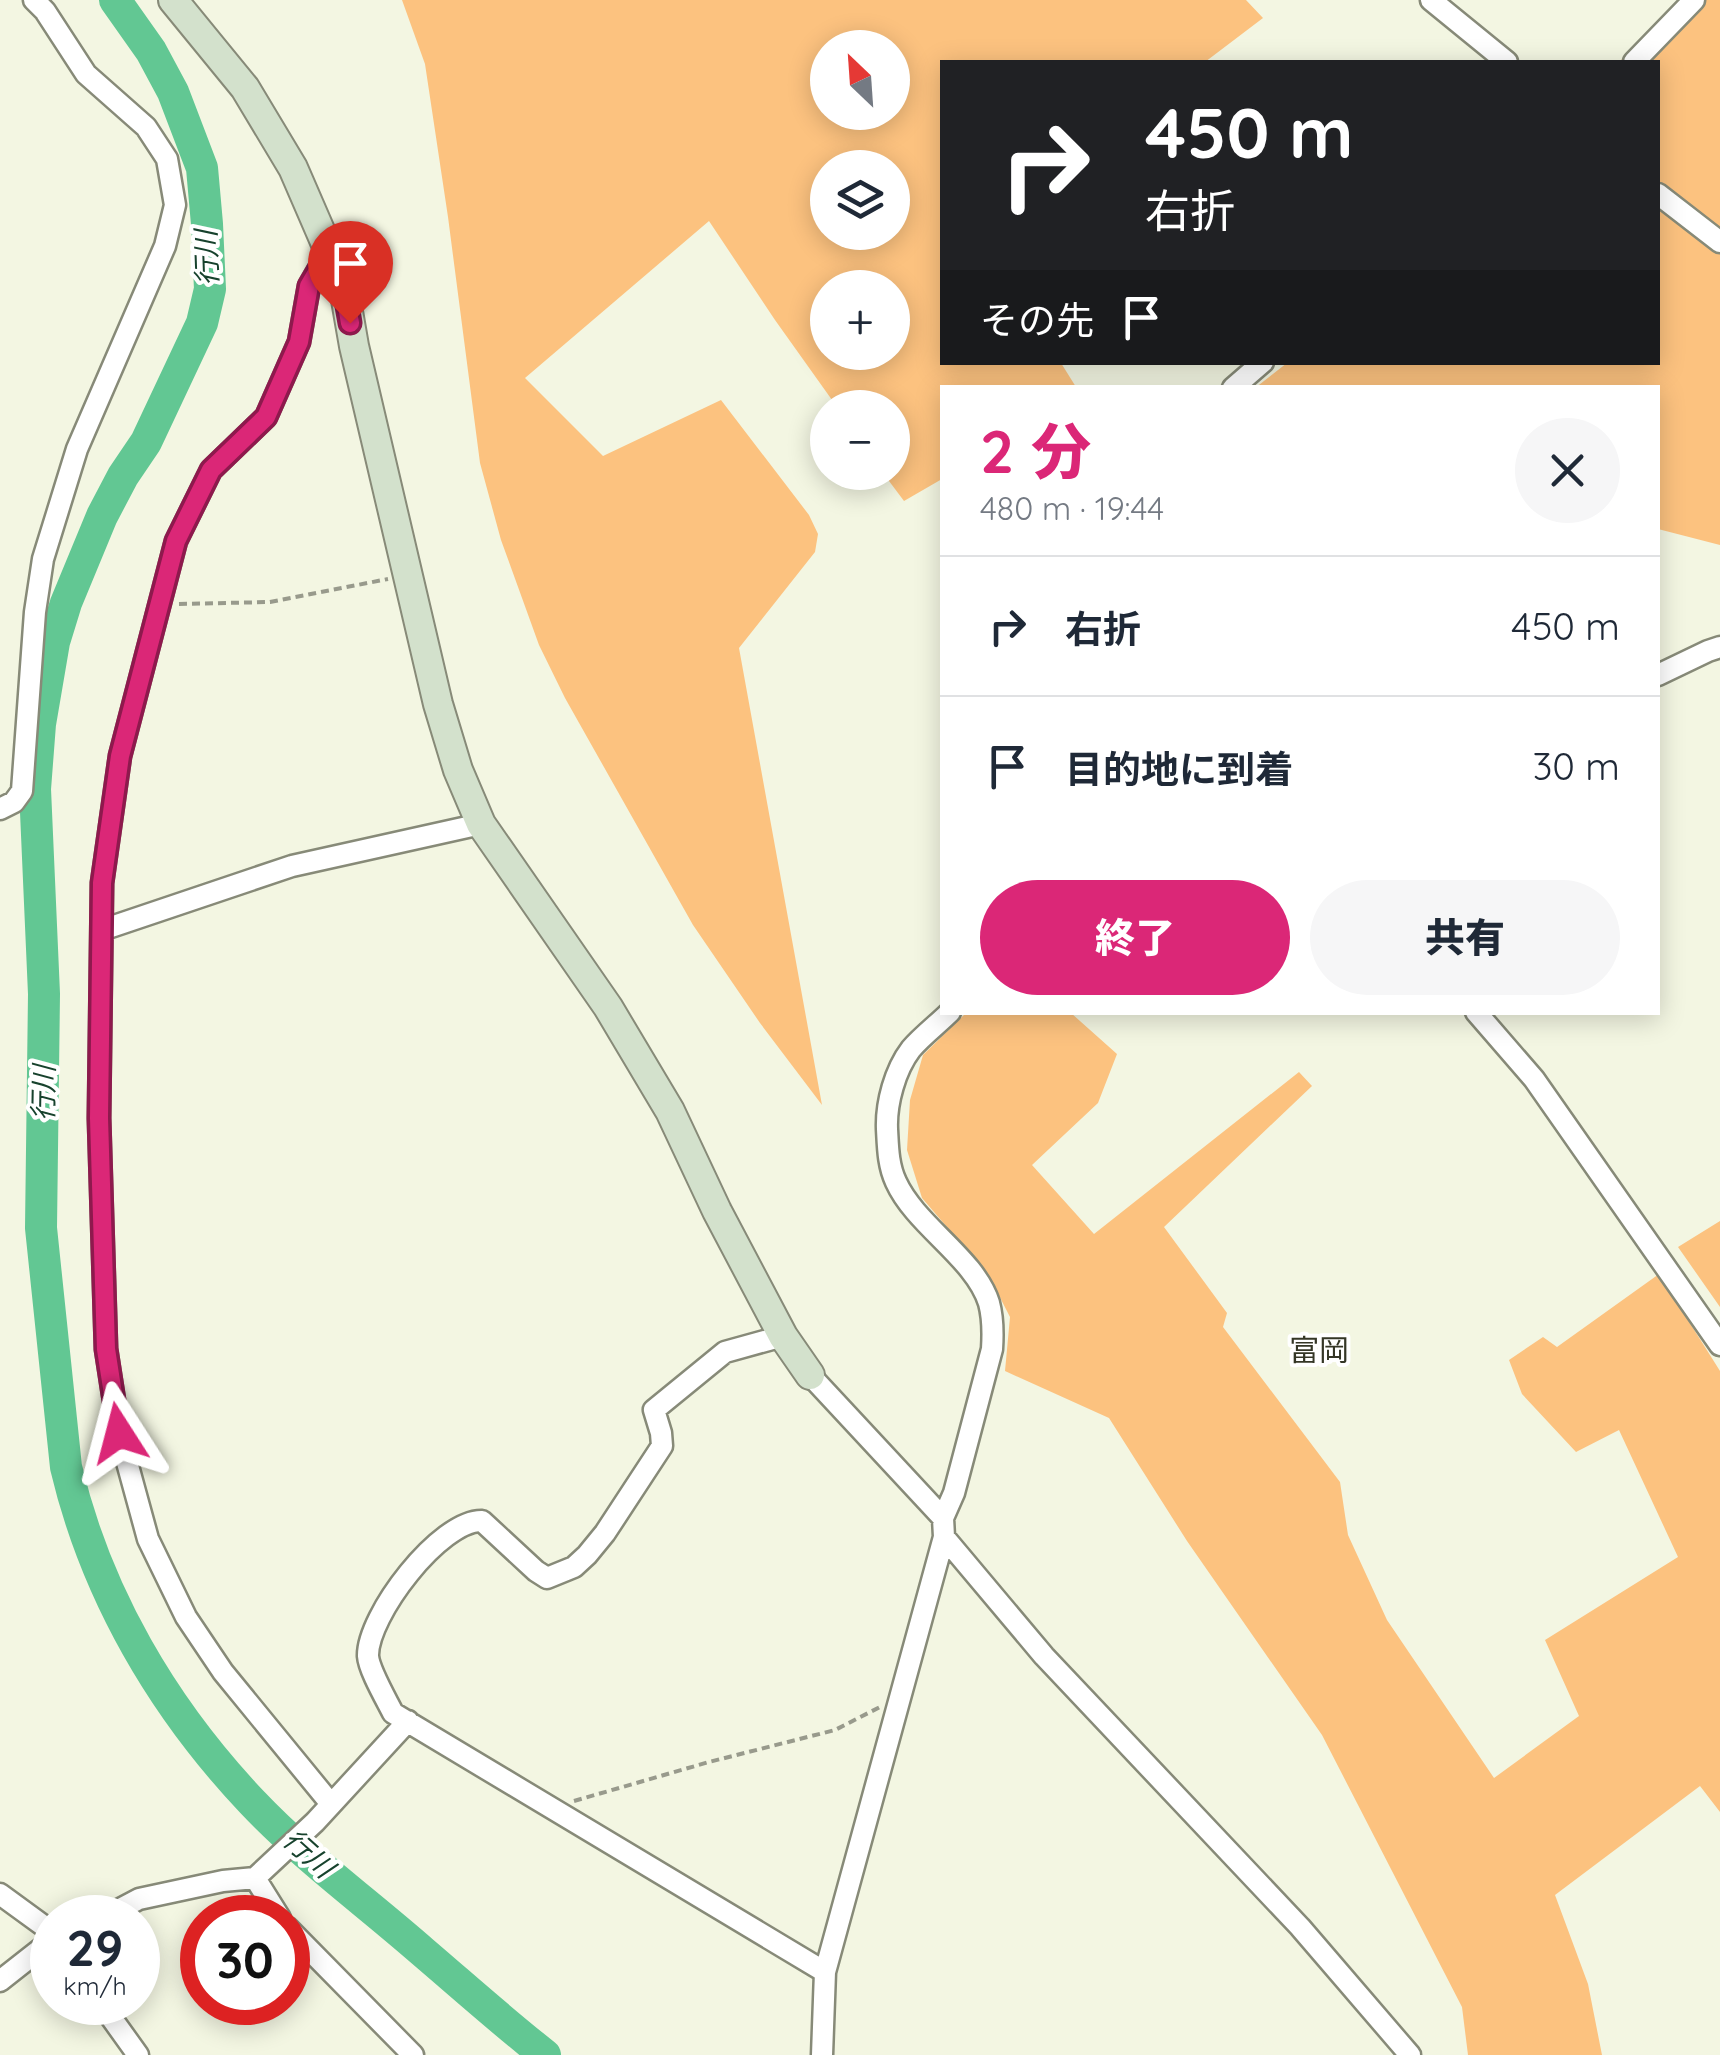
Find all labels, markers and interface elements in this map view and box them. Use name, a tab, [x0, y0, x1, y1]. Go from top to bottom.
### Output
north arrow	[810, 30, 910, 130]
map controls	[810, 30, 910, 490]
text: 450 m	[1145, 88, 1354, 176]
icon: right	[980, 100, 1110, 230]
button: layers	[810, 150, 910, 250]
text: 右折	[1145, 182, 1235, 238]
pin	[308, 221, 393, 324]
water label: 行川	[187, 226, 224, 287]
icon: arrive	[323, 236, 378, 291]
button: +	[810, 270, 910, 370]
icon: arrive	[1114, 290, 1169, 345]
text: その先	[980, 296, 1094, 344]
button: −	[810, 390, 910, 490]
text: 2 分	[980, 413, 1091, 488]
button: close	[1515, 418, 1620, 523]
text: 480 m · 19:44	[980, 488, 1164, 528]
icon: right	[980, 599, 1035, 654]
text: 450 m	[1511, 602, 1620, 650]
text: 右折	[1065, 605, 1141, 653]
icon: arrive	[980, 739, 1035, 794]
text: 30 m	[1532, 742, 1620, 790]
text: 目的地に到着	[1065, 745, 1293, 793]
button: 終了	[980, 880, 1290, 995]
button: 共有	[1310, 880, 1620, 995]
water label: 行川	[25, 1062, 61, 1121]
district label: 富岡	[1289, 1331, 1349, 1369]
position arrow	[67, 1381, 171, 1485]
water label: 行川	[276, 1821, 344, 1887]
speed limit sign: 30	[180, 1895, 310, 2025]
text: 29	[67, 1916, 123, 1979]
text: km/h	[63, 1970, 127, 2001]

